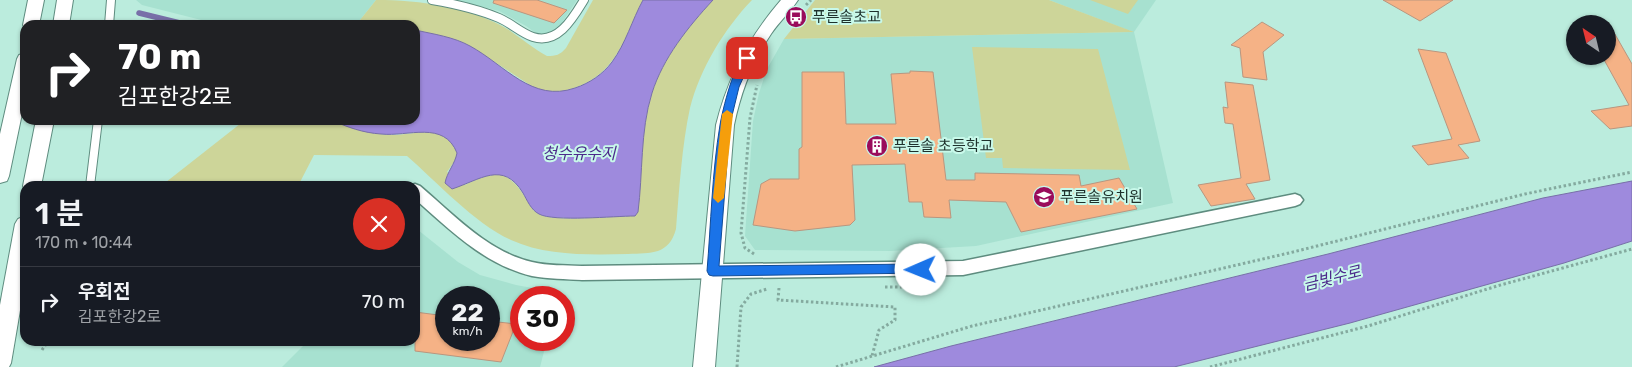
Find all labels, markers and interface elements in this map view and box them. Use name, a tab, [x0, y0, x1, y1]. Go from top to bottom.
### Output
bus stop icon: 푸른솔초교	[784, 5, 808, 29]
place label: 푸른솔초교	[812, 8, 881, 26]
north arrow	[1566, 15, 1616, 65]
map controls	[1566, 15, 1616, 65]
text: 70 m	[118, 36, 201, 78]
pin	[726, 37, 768, 79]
icon: right	[35, 40, 100, 105]
icon: arrive	[733, 44, 761, 72]
text: 김포한강2로	[118, 83, 232, 110]
building icon: 푸른솔 초등학교	[865, 134, 889, 158]
place label: 푸른솔 초등학교	[893, 137, 993, 155]
water label: 청수유수지	[542, 144, 617, 163]
school or university icon: 푸른솔유치원	[1032, 185, 1056, 209]
place label: 푸른솔유치원	[1060, 188, 1143, 206]
text: 1 분	[35, 196, 84, 232]
button: close	[353, 198, 405, 250]
text: 170 m · 10:44	[35, 233, 132, 252]
position arrow	[894, 243, 946, 295]
water label: 금빛수로	[1301, 261, 1364, 294]
text: 우회전	[78, 280, 130, 303]
speed limit sign: 30	[510, 286, 575, 351]
icon: right	[35, 288, 63, 316]
text: 70 m	[362, 290, 405, 313]
text: 22	[451, 298, 484, 327]
text: 김포한강2로	[78, 307, 161, 326]
text: km/h	[453, 324, 482, 338]

